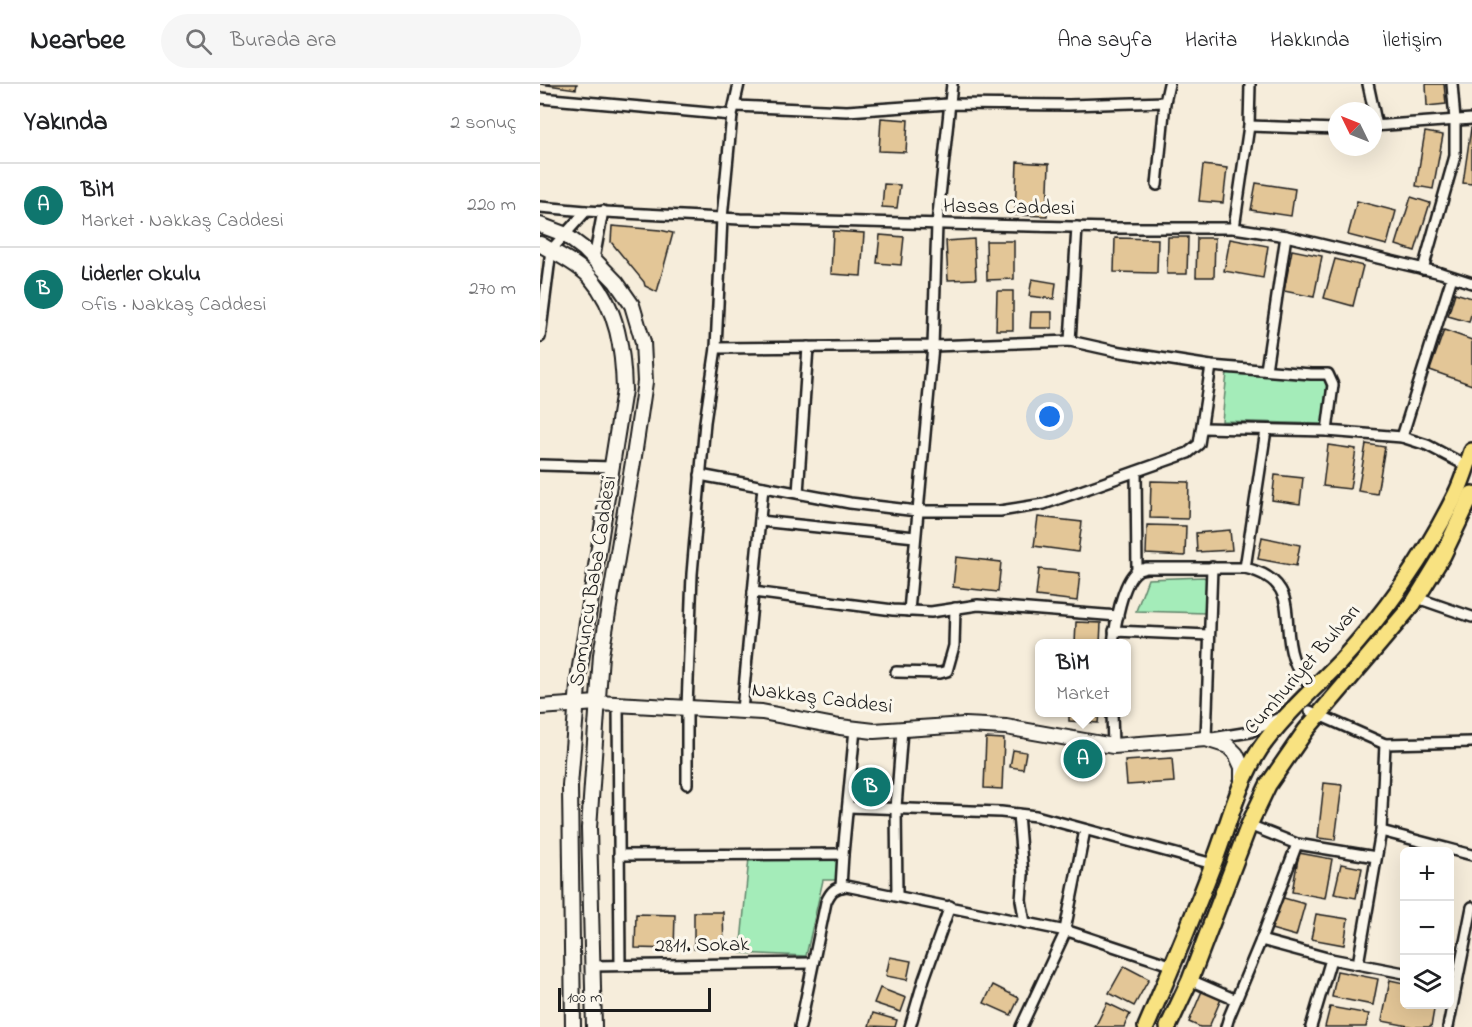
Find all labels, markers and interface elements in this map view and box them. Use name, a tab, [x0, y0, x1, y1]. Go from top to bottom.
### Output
search box	[161, 14, 581, 68]
text: Nearbee	[30, 21, 125, 62]
icon: search	[182, 25, 215, 58]
text: Burada ara	[230, 25, 336, 57]
text: Ana sayfa	[1057, 26, 1152, 56]
text: Harita	[1185, 26, 1237, 56]
text: Hakkında	[1270, 26, 1350, 56]
text: İletişim	[1383, 26, 1442, 56]
north arrow	[1328, 102, 1382, 156]
text: Yakında	[24, 104, 108, 142]
text: 2 sonuç	[450, 109, 516, 138]
text: BİM	[81, 175, 114, 207]
text: A	[37, 191, 50, 220]
text: 220 m	[467, 191, 516, 220]
street label: Hasas Caddesi	[943, 192, 1075, 224]
text: Market · Nakkaş Caddesi	[81, 207, 284, 236]
text: Liderler Okulu	[81, 259, 201, 291]
text: B	[37, 275, 50, 304]
text: 270 m	[469, 275, 516, 304]
text: Ofis · Nakkaş Caddesi	[81, 291, 266, 320]
your location	[1035, 402, 1064, 431]
street label: Somuncu Baba Caddesi	[563, 473, 625, 689]
street label: Cumhuriyet Bulvarı	[1238, 598, 1370, 743]
popup	[1035, 639, 1131, 717]
text: BİM	[1056, 648, 1090, 680]
street label: Nakkaş Caddesi	[750, 675, 894, 723]
text: Market	[1056, 680, 1110, 709]
pin: A	[1064, 736, 1102, 782]
pin: B	[852, 764, 890, 810]
map controls	[1400, 847, 1454, 1009]
button: +	[1400, 847, 1454, 901]
button: −	[1400, 901, 1454, 955]
street label: 2811. Sokak	[654, 930, 750, 962]
button: layers	[1400, 955, 1454, 1009]
scale bar	[558, 985, 711, 1012]
text: 100 m	[567, 986, 602, 1010]

